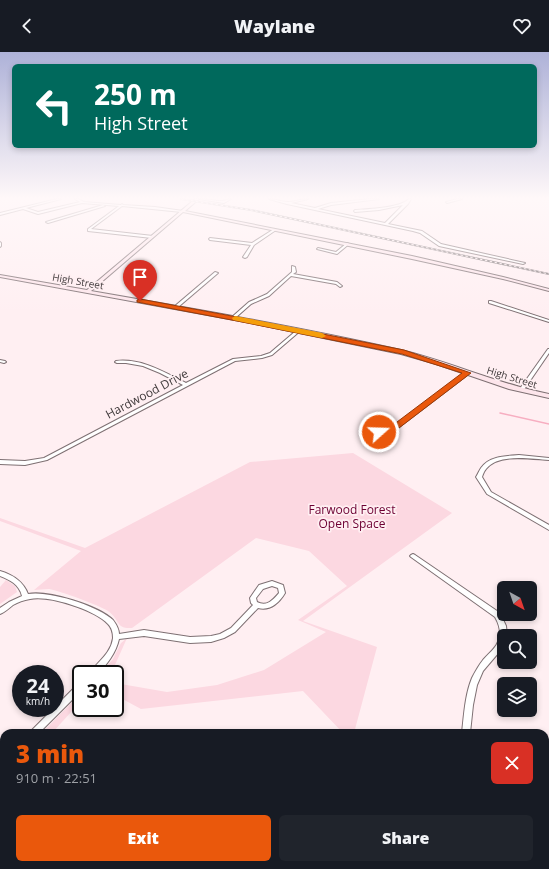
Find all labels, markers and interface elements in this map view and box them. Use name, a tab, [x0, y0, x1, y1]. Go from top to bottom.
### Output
text: Waylane	[234, 14, 315, 38]
icon: back	[16, 15, 38, 37]
icon: heart	[511, 15, 533, 37]
text: 250 m	[94, 75, 177, 113]
icon: left	[28, 80, 80, 132]
text: High Street	[94, 111, 188, 135]
pin	[123, 260, 157, 301]
icon: arrive	[129, 266, 151, 288]
street label: High Street	[51, 270, 105, 292]
street label: High Street	[485, 363, 539, 391]
street label: Hardwood Drive	[102, 364, 191, 423]
position arrow	[358, 411, 400, 453]
park label: Farwood Forest Open Space	[308, 501, 396, 532]
north arrow	[497, 581, 537, 621]
map controls	[497, 581, 537, 717]
button: search	[497, 629, 537, 669]
speed limit sign: 30	[72, 665, 124, 717]
text: 24	[27, 672, 49, 699]
button: layers	[497, 677, 537, 717]
text: km/h	[26, 694, 50, 708]
text: 3 min	[16, 737, 84, 770]
button: close	[491, 742, 533, 784]
text: 910 m · 22:51	[16, 769, 97, 787]
button: Exit	[16, 815, 271, 861]
button: Share	[279, 815, 533, 861]

